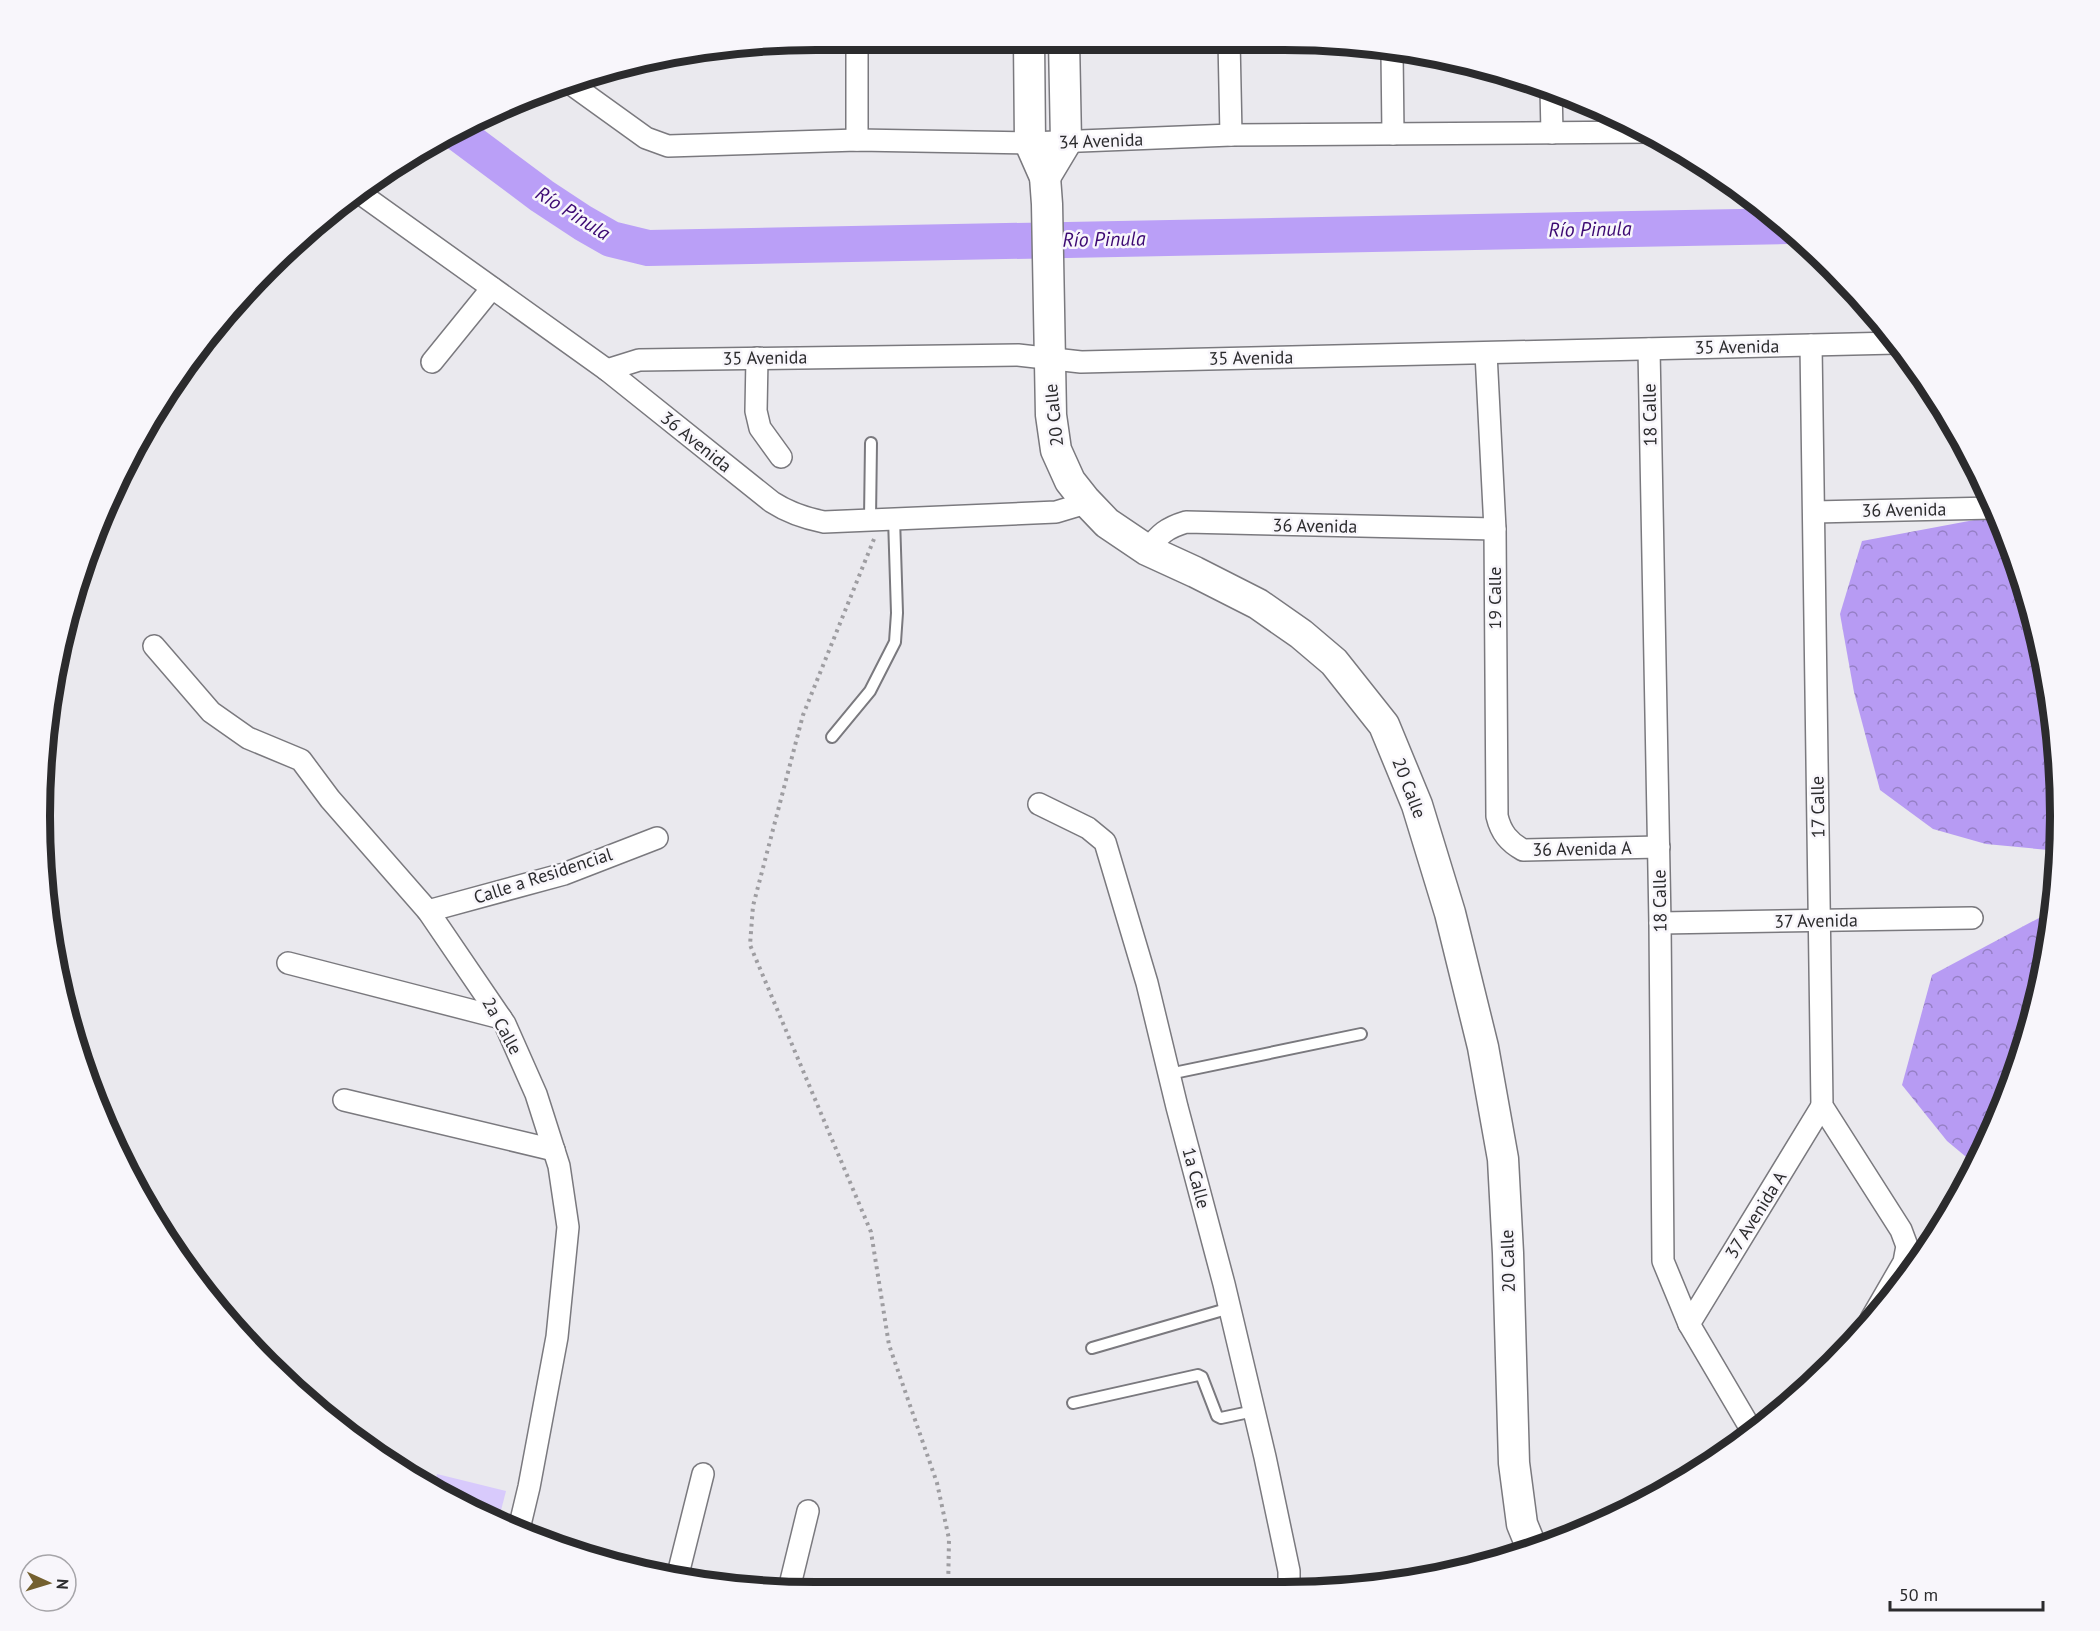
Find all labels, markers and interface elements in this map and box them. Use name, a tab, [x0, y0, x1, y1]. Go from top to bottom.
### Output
street label: 34 Avenida	[1058, 128, 1144, 153]
water label: Río Pinula	[531, 180, 615, 246]
water label: Río Pinula	[1548, 215, 1632, 243]
water label: Río Pinula	[1062, 225, 1146, 253]
street label: 35 Avenida	[1694, 334, 1780, 359]
street label: 35 Avenida	[722, 345, 808, 370]
street label: 35 Avenida	[1208, 345, 1294, 370]
street label: 20 Calle	[1039, 383, 1068, 448]
street label: 18 Calle	[1637, 383, 1662, 447]
street label: 36 Avenida	[656, 406, 736, 477]
street label: 36 Avenida	[1861, 497, 1947, 522]
street label: 36 Avenida	[1272, 513, 1358, 538]
street label: 19 Calle	[1483, 567, 1506, 629]
street label: 20 Calle	[1387, 754, 1431, 821]
street label: 17 Calle	[1805, 776, 1830, 838]
street label: 36 Avenida A	[1532, 836, 1632, 861]
street label: Calle a Residencial	[471, 842, 616, 909]
street label: 18 Calle	[1647, 869, 1672, 933]
street label: 37 Avenida	[1774, 908, 1858, 933]
street label: 2a Calle	[477, 993, 528, 1058]
street label: 1a Calle	[1177, 1145, 1216, 1211]
street label: 37 Avenida A	[1720, 1167, 1792, 1263]
street label: 20 Calle	[1495, 1229, 1520, 1293]
north arrow	[18, 1553, 78, 1613]
scale bar	[1890, 1574, 2043, 1612]
text: N	[53, 1578, 73, 1590]
text: 50 m	[1899, 1583, 1938, 1606]

